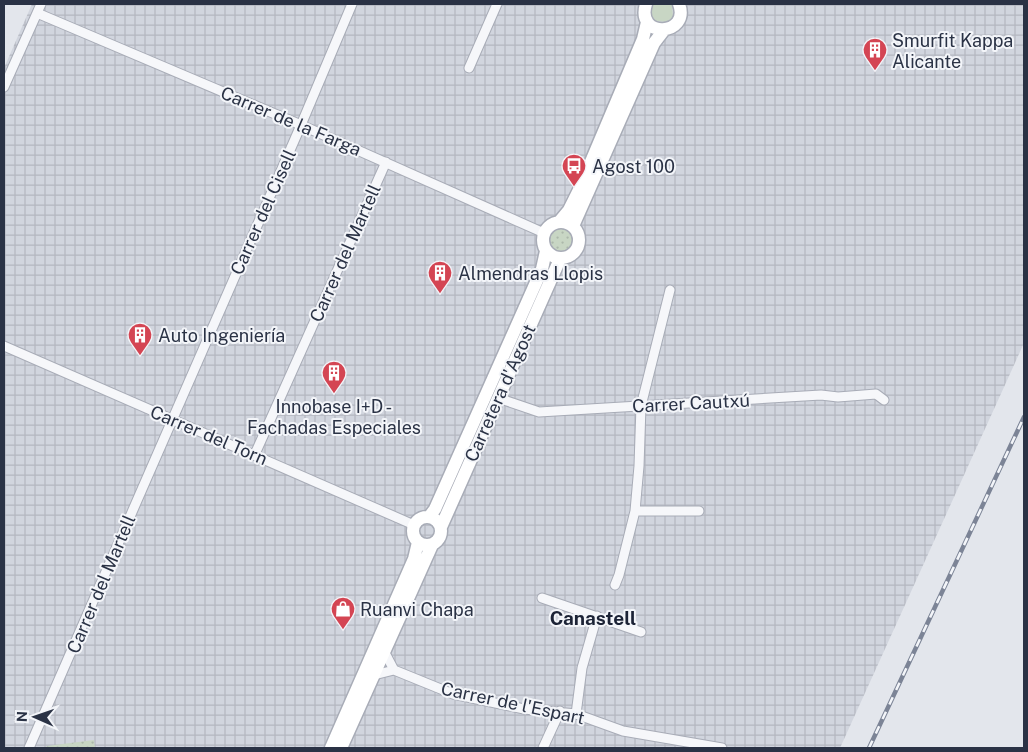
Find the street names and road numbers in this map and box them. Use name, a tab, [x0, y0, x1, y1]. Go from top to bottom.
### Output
street label: Carrer de la Farga	[218, 82, 364, 160]
street label: Carrer del Cisell	[226, 146, 300, 278]
street label: Carrer del Martell	[305, 181, 385, 325]
street label: Carretera d'Agost	[460, 321, 540, 465]
street label: Carrer Cautxú	[632, 389, 750, 417]
street label: Carrer del Torn	[147, 401, 271, 469]
street label: Carrer del Martell	[62, 512, 140, 656]
street label: Carrer de l'Espart	[439, 678, 587, 728]

